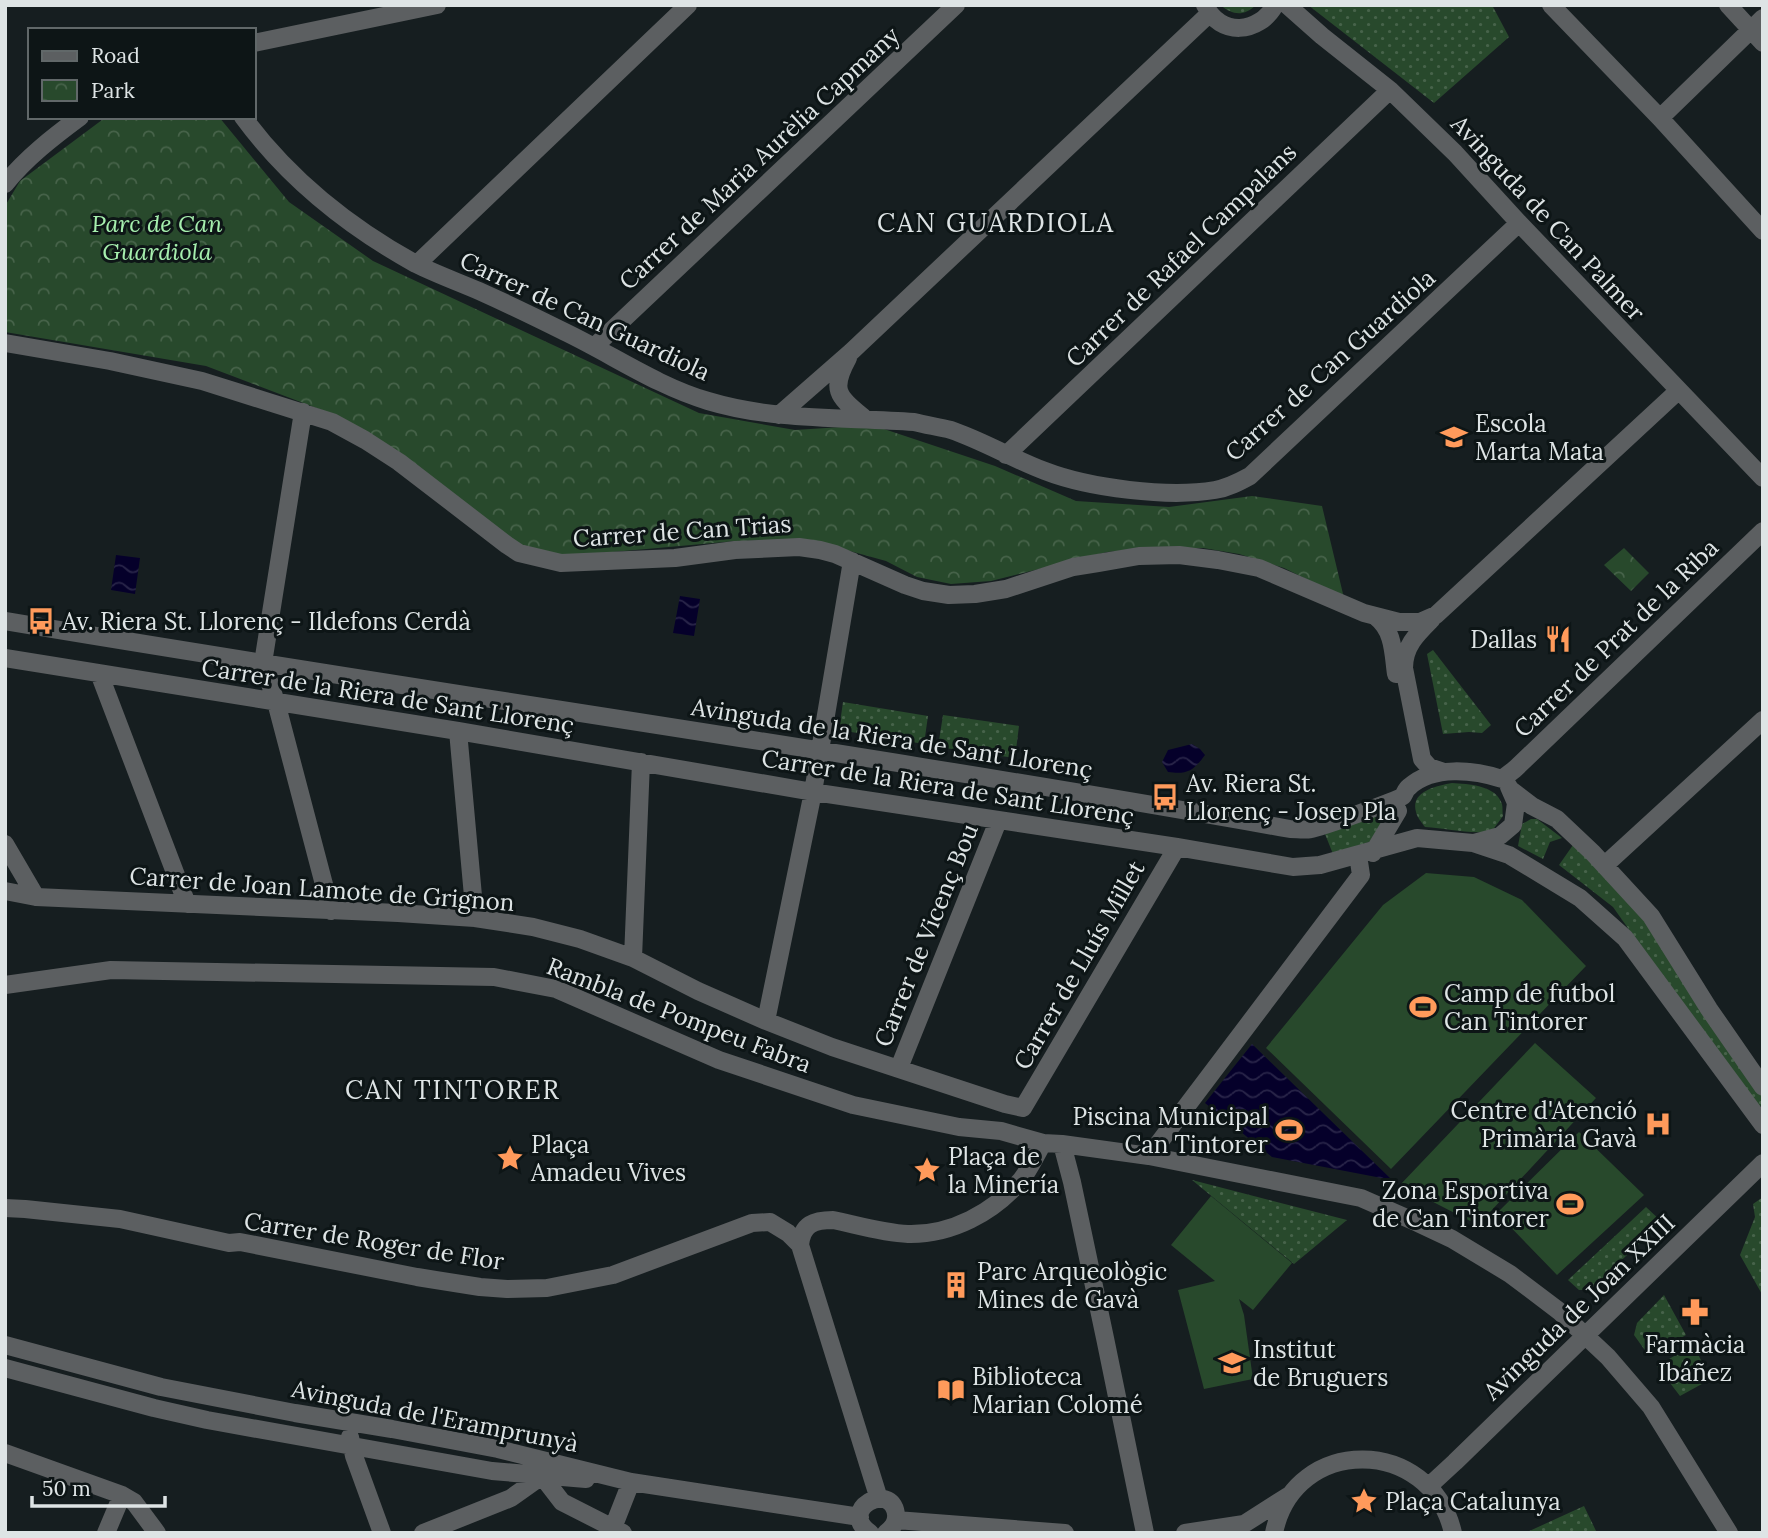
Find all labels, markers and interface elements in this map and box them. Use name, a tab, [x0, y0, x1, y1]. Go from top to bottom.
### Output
street label: Carrer de Maria Aurèlia Capmany	[612, 19, 906, 296]
legend	[28, 28, 256, 119]
text: Road	[91, 42, 140, 69]
text: Park	[91, 77, 135, 104]
street label: Avinguda de Can Palmer	[1444, 108, 1652, 328]
street label: Carrer de Rafael Campalans	[1059, 137, 1303, 373]
district label: CAN GUARDIOLA	[877, 206, 1115, 239]
park label: Parc de Can Guardiola	[92, 208, 223, 267]
street label: Carrer de Can Guardiola	[455, 244, 715, 388]
street label: Carrer de Can Guardiola	[1218, 262, 1442, 468]
place label: Escola Marta Mata	[1475, 408, 1604, 467]
school or university icon: Escola Marta Mata	[1439, 422, 1469, 452]
street label: Carrer de Can Trias	[572, 508, 792, 554]
street label: Carrer de Prat de la Riba	[1507, 532, 1725, 744]
bus stop icon: Av. Riera St. Llorenç - Ildefons Cerdà	[26, 606, 56, 636]
place label: Av. Riera St. Llorenç - Ildefons Cerdà	[61, 606, 471, 637]
place label: Dallas	[1470, 624, 1537, 655]
restaurant icon: Dallas	[1543, 624, 1573, 654]
street label: Carrer de la Riera de Sant Llorenç	[200, 651, 576, 741]
street label: Avinguda de la Riera de Sant Llorenç	[688, 691, 1095, 785]
street label: Carrer de la Riera de Sant Llorenç	[760, 742, 1136, 832]
place label: Av. Riera St. Llorenç - Josep Pla	[1185, 768, 1396, 827]
bus stop icon: Av. Riera St. Llorenç - Josep Pla	[1150, 782, 1180, 812]
street label: Carrer de Vicenç Bou	[867, 819, 985, 1051]
street label: Carrer de Lluís Millet	[1007, 854, 1152, 1075]
street label: Carrer de Joan Lamote de Grignon	[129, 860, 515, 918]
street label: Rambla de Pompeu Fabra	[542, 950, 816, 1080]
place label: Camp de futbol Can Tintorer	[1444, 978, 1615, 1037]
sports icon: Camp de futbol Can Tintorer	[1408, 992, 1438, 1022]
district label: CAN TINTORER	[345, 1073, 561, 1106]
place label: Centre d'Atenció Primària Gavà	[1451, 1095, 1637, 1154]
place label: Piscina Municipal Can Tintorer	[1072, 1101, 1269, 1160]
hospital icon: Centre d'Atenció Primària Gavà	[1643, 1109, 1673, 1139]
sports icon: Piscina Municipal Can Tintorer	[1274, 1115, 1304, 1145]
place label: Plaça Amadeu Vives	[530, 1129, 686, 1188]
place label: Plaça de la Minería	[948, 1141, 1059, 1200]
place icon: Plaça Amadeu Vives	[495, 1143, 525, 1173]
place icon: Plaça de la Minería	[912, 1155, 942, 1185]
place label: Zona Esportiva de Can Tintorer	[1372, 1175, 1550, 1234]
sports icon: Zona Esportiva de Can Tintorer	[1555, 1189, 1585, 1219]
street label: Carrer de Roger de Flor	[242, 1205, 507, 1277]
street label: Avinguda de Joan XXIII	[1476, 1207, 1681, 1407]
place label: Parc Arqueològic Mines de Gavà	[977, 1256, 1167, 1315]
building icon: Parc Arqueològic Mines de Gavà	[941, 1270, 971, 1300]
pharmacy icon: Farmàcia Ibáñez	[1680, 1297, 1710, 1327]
place label: Farmàcia Ibáñez	[1645, 1329, 1745, 1388]
place label: Institut de Bruguers	[1253, 1334, 1388, 1393]
school or university icon: Institut de Bruguers	[1217, 1348, 1247, 1378]
place label: Biblioteca Marian Colomé	[972, 1361, 1143, 1420]
street label: Avinguda de l'Eramprunyà	[288, 1373, 581, 1459]
library icon: Biblioteca Marian Colomé	[936, 1375, 966, 1405]
scale bar	[32, 1464, 164, 1508]
text: 50 m	[42, 1475, 91, 1502]
place icon: Plaça Catalunya	[1349, 1486, 1379, 1516]
place label: Plaça Catalunya	[1385, 1486, 1561, 1517]

